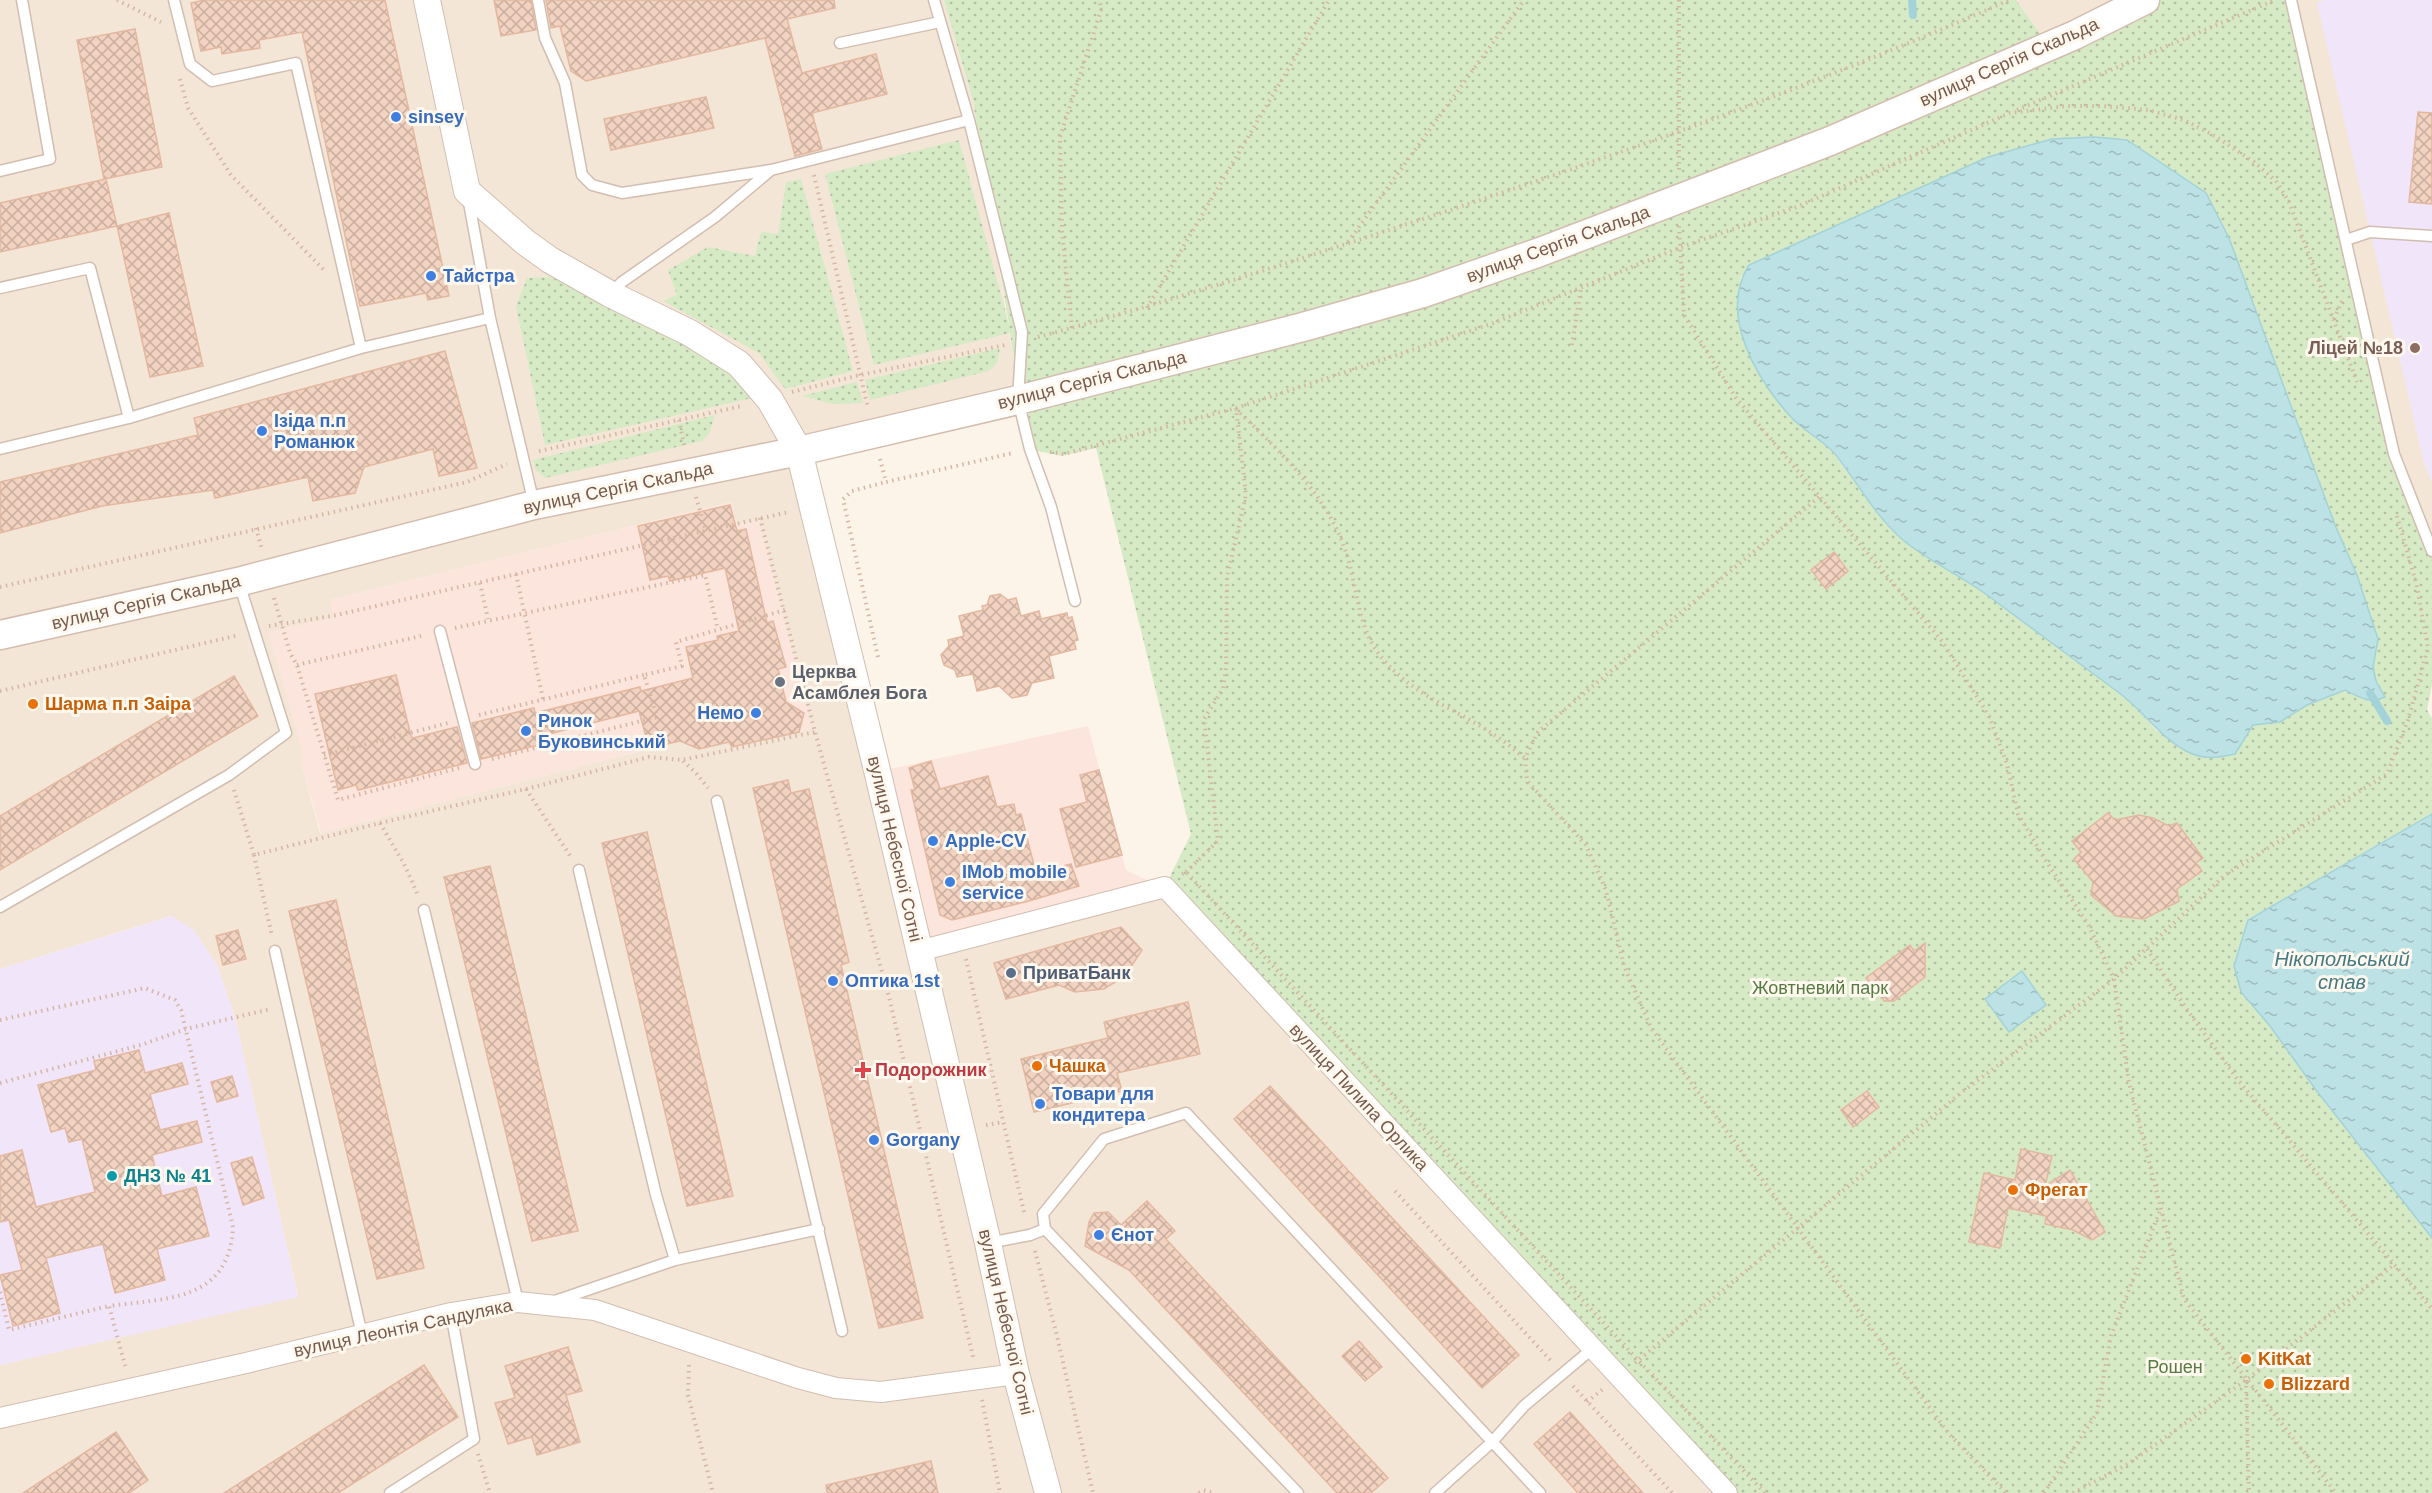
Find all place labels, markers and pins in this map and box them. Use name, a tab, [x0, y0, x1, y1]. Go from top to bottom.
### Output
place label: sinsey	[408, 107, 464, 127]
marker: sinsey	[389, 110, 403, 124]
place label: Тайстра	[443, 266, 515, 286]
marker: Тайстра	[424, 269, 438, 283]
place label: Ліцей №18	[2308, 338, 2403, 358]
marker: Ліцей №18	[2408, 341, 2422, 355]
place label: Ізіда п.п Романюк	[274, 411, 356, 452]
marker: Ізіда п.п Романюк	[255, 424, 269, 438]
place label: Церква Асамблея Бога	[792, 662, 928, 703]
marker: Церква Асамблея Бога	[773, 675, 787, 689]
place label: Шарма п.п Заіра	[45, 694, 192, 714]
marker: Шарма п.п Заіра	[26, 697, 40, 711]
place label: Немо	[697, 703, 744, 723]
marker: Немо	[749, 706, 763, 720]
place label: Ринок Буковинський	[538, 711, 666, 752]
marker: Ринок Буковинський	[519, 724, 533, 738]
place label: Apple-CV	[945, 831, 1026, 851]
marker: Apple-CV	[926, 834, 940, 848]
place label: IMob mobile service	[962, 862, 1067, 903]
marker: IMob mobile service	[943, 875, 957, 889]
place label: ПриватБанк	[1023, 963, 1131, 983]
marker: ПриватБанк	[1004, 966, 1018, 980]
place label: Оптика 1st	[845, 971, 940, 991]
marker: Оптика 1st	[826, 974, 840, 988]
place label: Чашка	[1049, 1056, 1107, 1076]
marker: Чашка	[1030, 1059, 1044, 1073]
place label: Подорожник	[875, 1060, 988, 1080]
marker: Подорожник	[856, 1063, 870, 1077]
place label: Товари для кондитера	[1052, 1084, 1154, 1125]
marker: Товари для кондитера	[1033, 1097, 1047, 1111]
place label: Gorgany	[886, 1130, 960, 1150]
marker: Gorgany	[867, 1133, 881, 1147]
place label: ДНЗ № 41	[124, 1166, 211, 1186]
marker: ДНЗ № 41	[105, 1169, 119, 1183]
place label: Фрегат	[2025, 1180, 2088, 1200]
marker: Фрегат	[2006, 1183, 2020, 1197]
place label: Єнот	[1111, 1225, 1154, 1245]
marker: Єнот	[1092, 1228, 1106, 1242]
place label: KitKat	[2258, 1349, 2311, 1369]
marker: KitKat	[2239, 1352, 2253, 1366]
place label: Blizzard	[2281, 1374, 2350, 1394]
marker: Blizzard	[2262, 1377, 2276, 1391]

